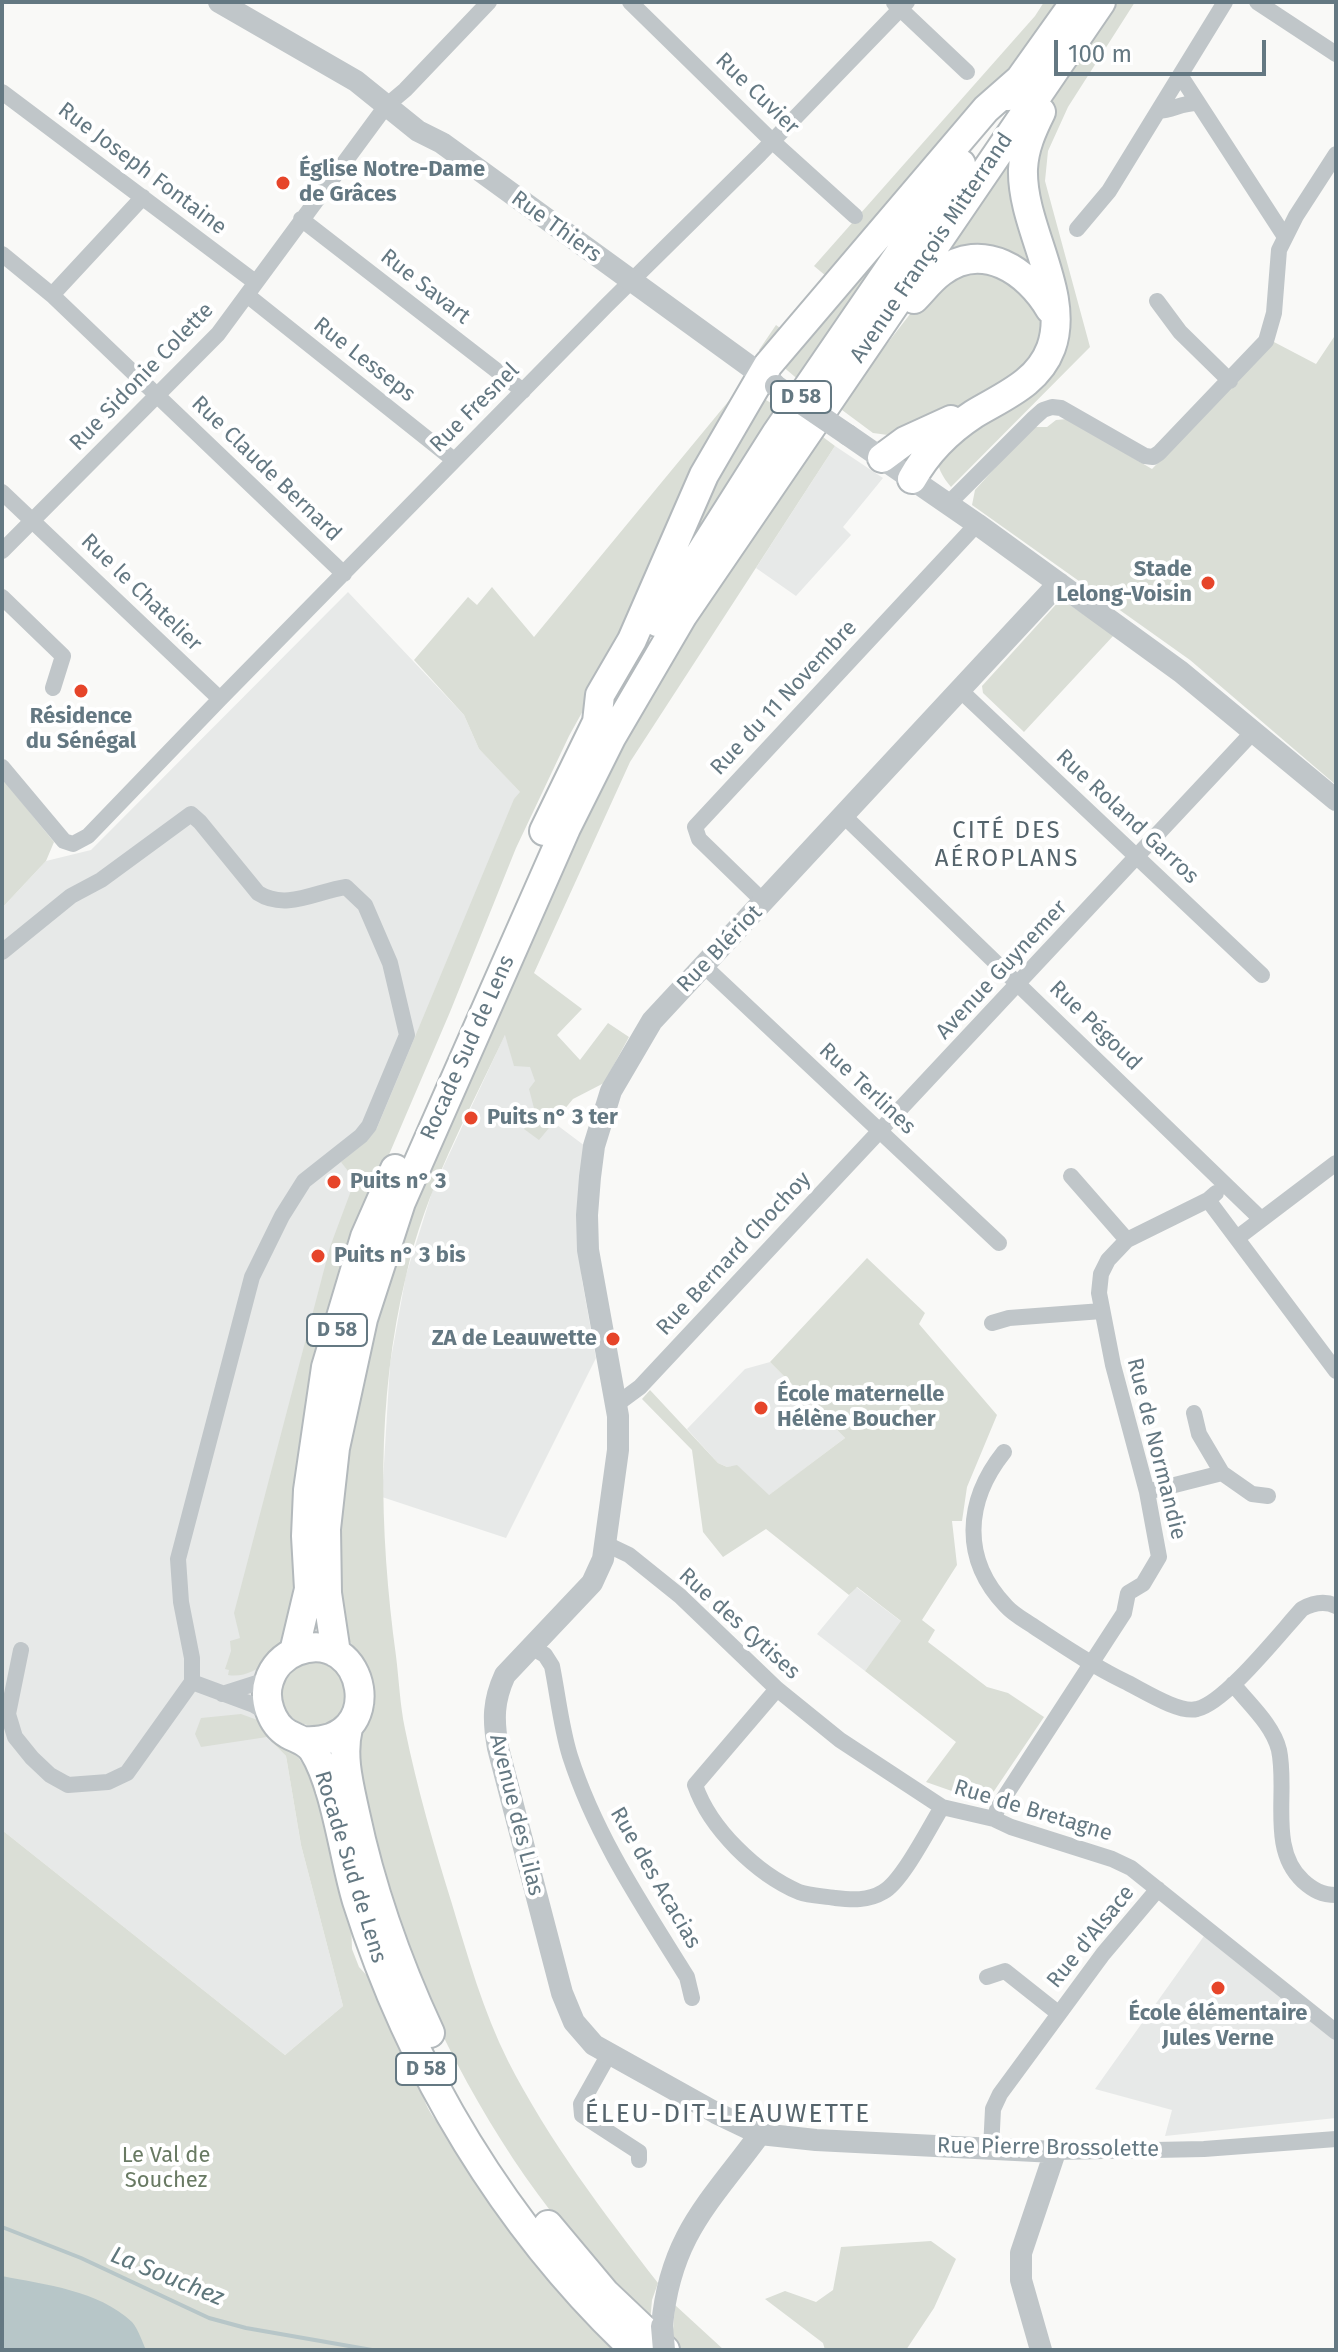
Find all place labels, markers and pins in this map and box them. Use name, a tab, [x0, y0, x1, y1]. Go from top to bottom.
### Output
place label: Église Notre-Dame de Grâces	[299, 157, 485, 208]
marker: Église Notre-Dame de Grâces	[274, 174, 292, 192]
place label: Stade Lelong-Voisin	[1056, 557, 1192, 608]
marker: Stade Lelong-Voisin	[1199, 574, 1217, 592]
marker: Résidence du Sénégal	[72, 682, 90, 700]
place label: Résidence du Sénégal	[26, 704, 136, 756]
place label: Puits n° 3 ter	[487, 1105, 618, 1131]
marker: Puits n° 3 ter	[462, 1109, 480, 1127]
place label: Puits n° 3	[350, 1169, 447, 1195]
marker: Puits n° 3	[325, 1173, 343, 1191]
place label: Puits n° 3 bis	[334, 1243, 466, 1269]
marker: Puits n° 3 bis	[309, 1247, 327, 1265]
place label: ZA de Leauwette	[432, 1326, 597, 1352]
marker: ZA de Leauwette	[604, 1330, 622, 1348]
place label: École maternelle Hélène Boucher	[777, 1382, 945, 1434]
marker: École maternelle Hélène Boucher	[752, 1399, 770, 1417]
marker: École élémentaire Jules Verne	[1209, 1979, 1227, 1997]
place label: École élémentaire Jules Verne	[1129, 2001, 1307, 2052]

